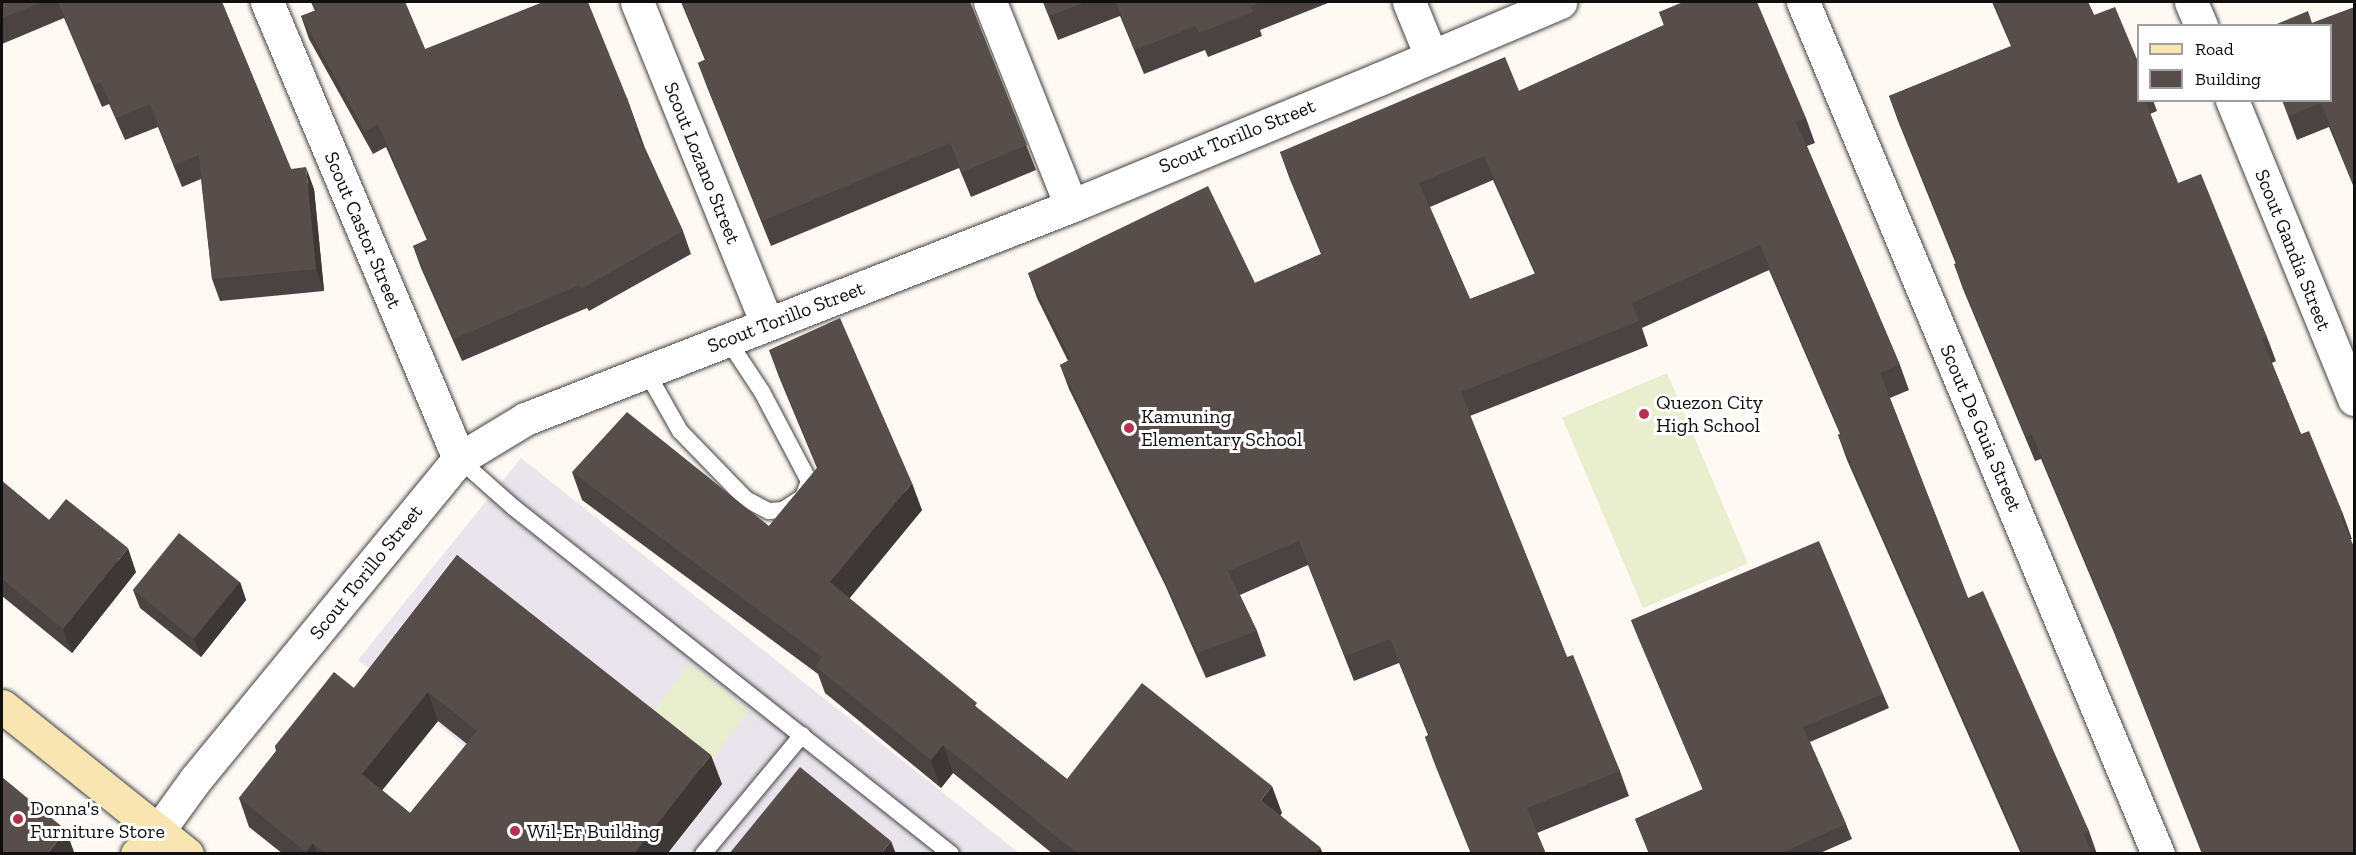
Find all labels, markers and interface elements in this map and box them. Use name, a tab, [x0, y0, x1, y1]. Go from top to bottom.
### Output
legend	[2137, 24, 2332, 102]
text: Road	[2195, 38, 2234, 60]
text: Building	[2195, 68, 2261, 90]
street label: Scout Lozano Street	[659, 79, 745, 247]
street label: Scout Torillo Street	[1155, 94, 1319, 178]
street label: Scout Castor Street	[319, 148, 407, 312]
street label: Scout Gandia Street	[2250, 166, 2336, 334]
street label: Scout Torillo Street	[704, 276, 868, 358]
street label: Scout De Guia Street	[1935, 341, 2027, 515]
place label: Quezon City High School	[1656, 390, 1763, 437]
place label: Kamuning Elementary School	[1141, 404, 1303, 451]
marker: Quezon City High School	[1637, 407, 1651, 421]
marker: Kamuning Elementary School	[1122, 421, 1136, 435]
street label: Scout Torillo Street	[304, 500, 428, 644]
place label: Donna's Furniture Store	[30, 796, 165, 843]
marker: Donna's Furniture Store	[11, 812, 25, 826]
place label: Wil-Er Building	[527, 819, 660, 843]
marker: Wil-Er Building	[508, 824, 522, 838]

